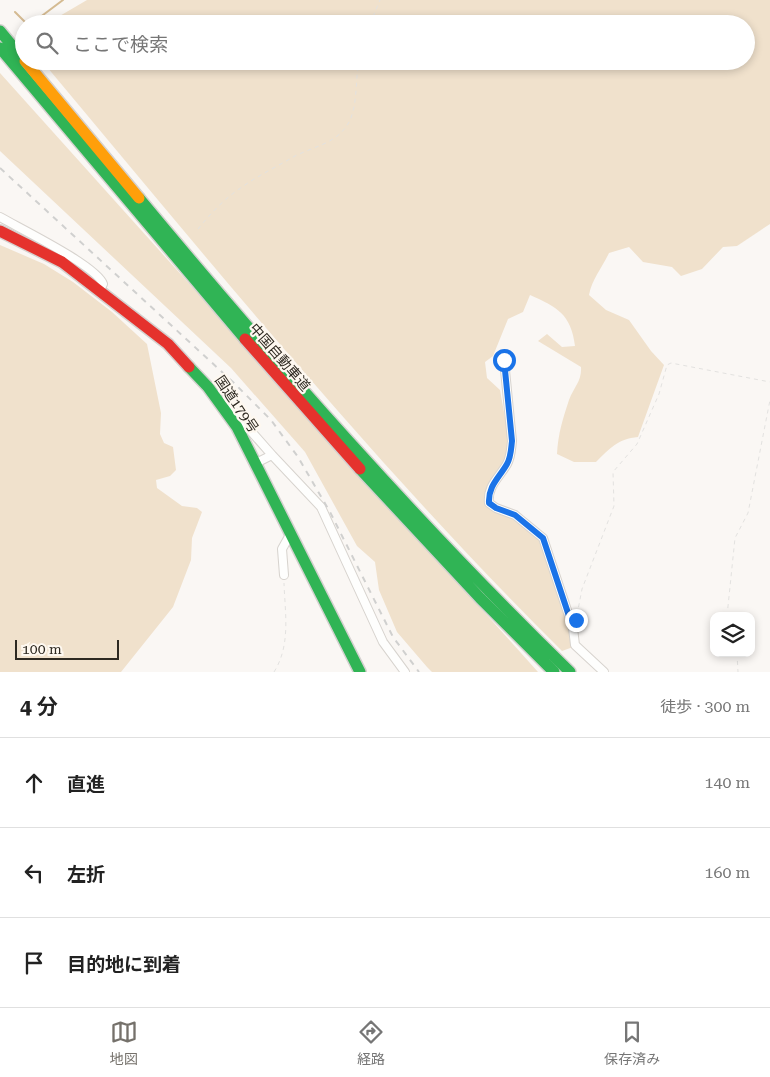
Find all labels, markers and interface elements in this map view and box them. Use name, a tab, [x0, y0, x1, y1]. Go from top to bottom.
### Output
search box	[15, 15, 755, 70]
icon: search	[33, 29, 61, 57]
text: ここで検索	[73, 33, 168, 56]
street label: 中国自動車道	[246, 320, 314, 394]
route start	[493, 349, 516, 372]
street label: 国道179号	[212, 372, 262, 436]
route end	[565, 609, 588, 632]
map controls	[710, 612, 755, 657]
button: layers	[710, 612, 755, 657]
scale bar	[15, 637, 119, 660]
text: 100 m	[22, 641, 62, 657]
text: 4 分	[20, 695, 58, 719]
text: 徒歩 · 300 m	[660, 697, 750, 716]
icon: ahead	[20, 769, 48, 797]
text: 直進	[67, 773, 105, 796]
text: 140 m	[704, 773, 750, 792]
icon: left	[20, 859, 48, 887]
text: 左折	[67, 863, 105, 886]
text: 160 m	[704, 863, 750, 882]
icon: arrive	[20, 949, 48, 977]
text: 目的地に到着	[67, 953, 181, 976]
tab: 地図	[110, 1018, 138, 1068]
tab: 経路	[357, 1018, 385, 1068]
tab: 保存済み	[604, 1018, 660, 1068]

